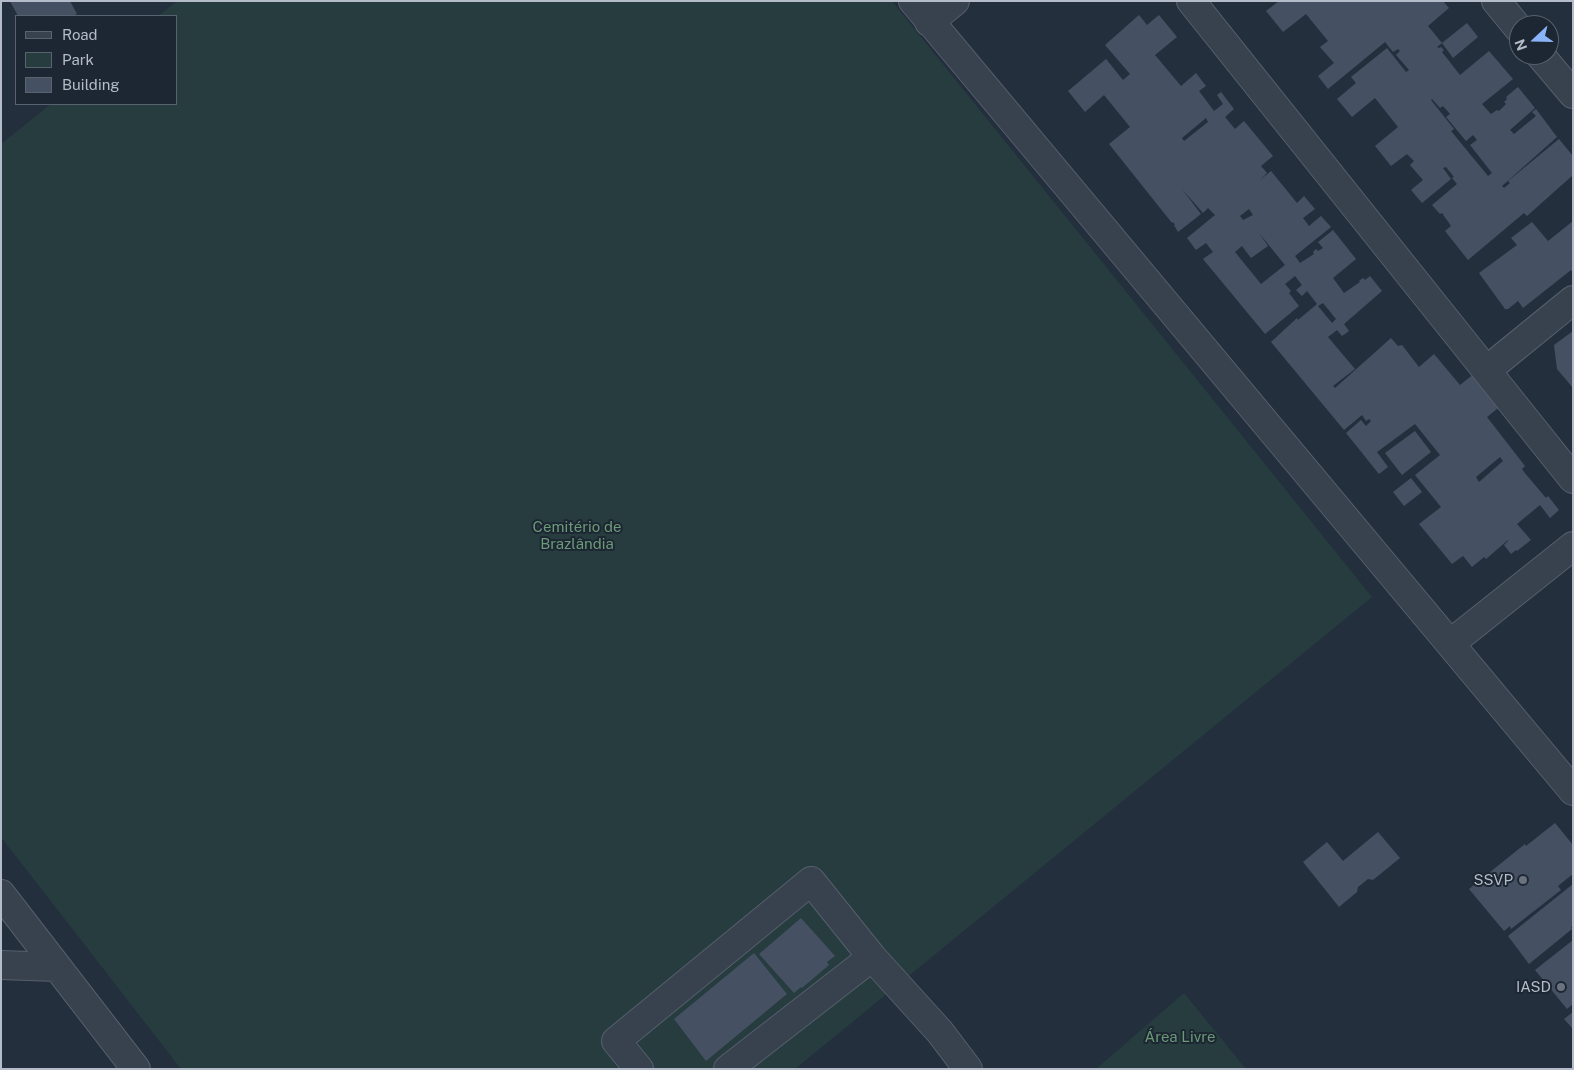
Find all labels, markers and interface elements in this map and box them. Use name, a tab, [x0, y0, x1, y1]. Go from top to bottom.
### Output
legend	[15, 15, 178, 105]
north arrow	[1509, 15, 1559, 65]
text: Road	[62, 26, 98, 43]
text: N	[1512, 37, 1530, 53]
text: Park	[62, 51, 94, 68]
text: Building	[62, 76, 120, 93]
park label: Cemitério de Brazlândia	[533, 518, 621, 553]
place label: SSVP	[1473, 871, 1513, 889]
marker: SSVP	[1517, 874, 1529, 886]
place label: IASD	[1516, 978, 1551, 996]
marker: IASD	[1555, 981, 1567, 993]
park label: Área Livre	[1145, 1028, 1215, 1046]

